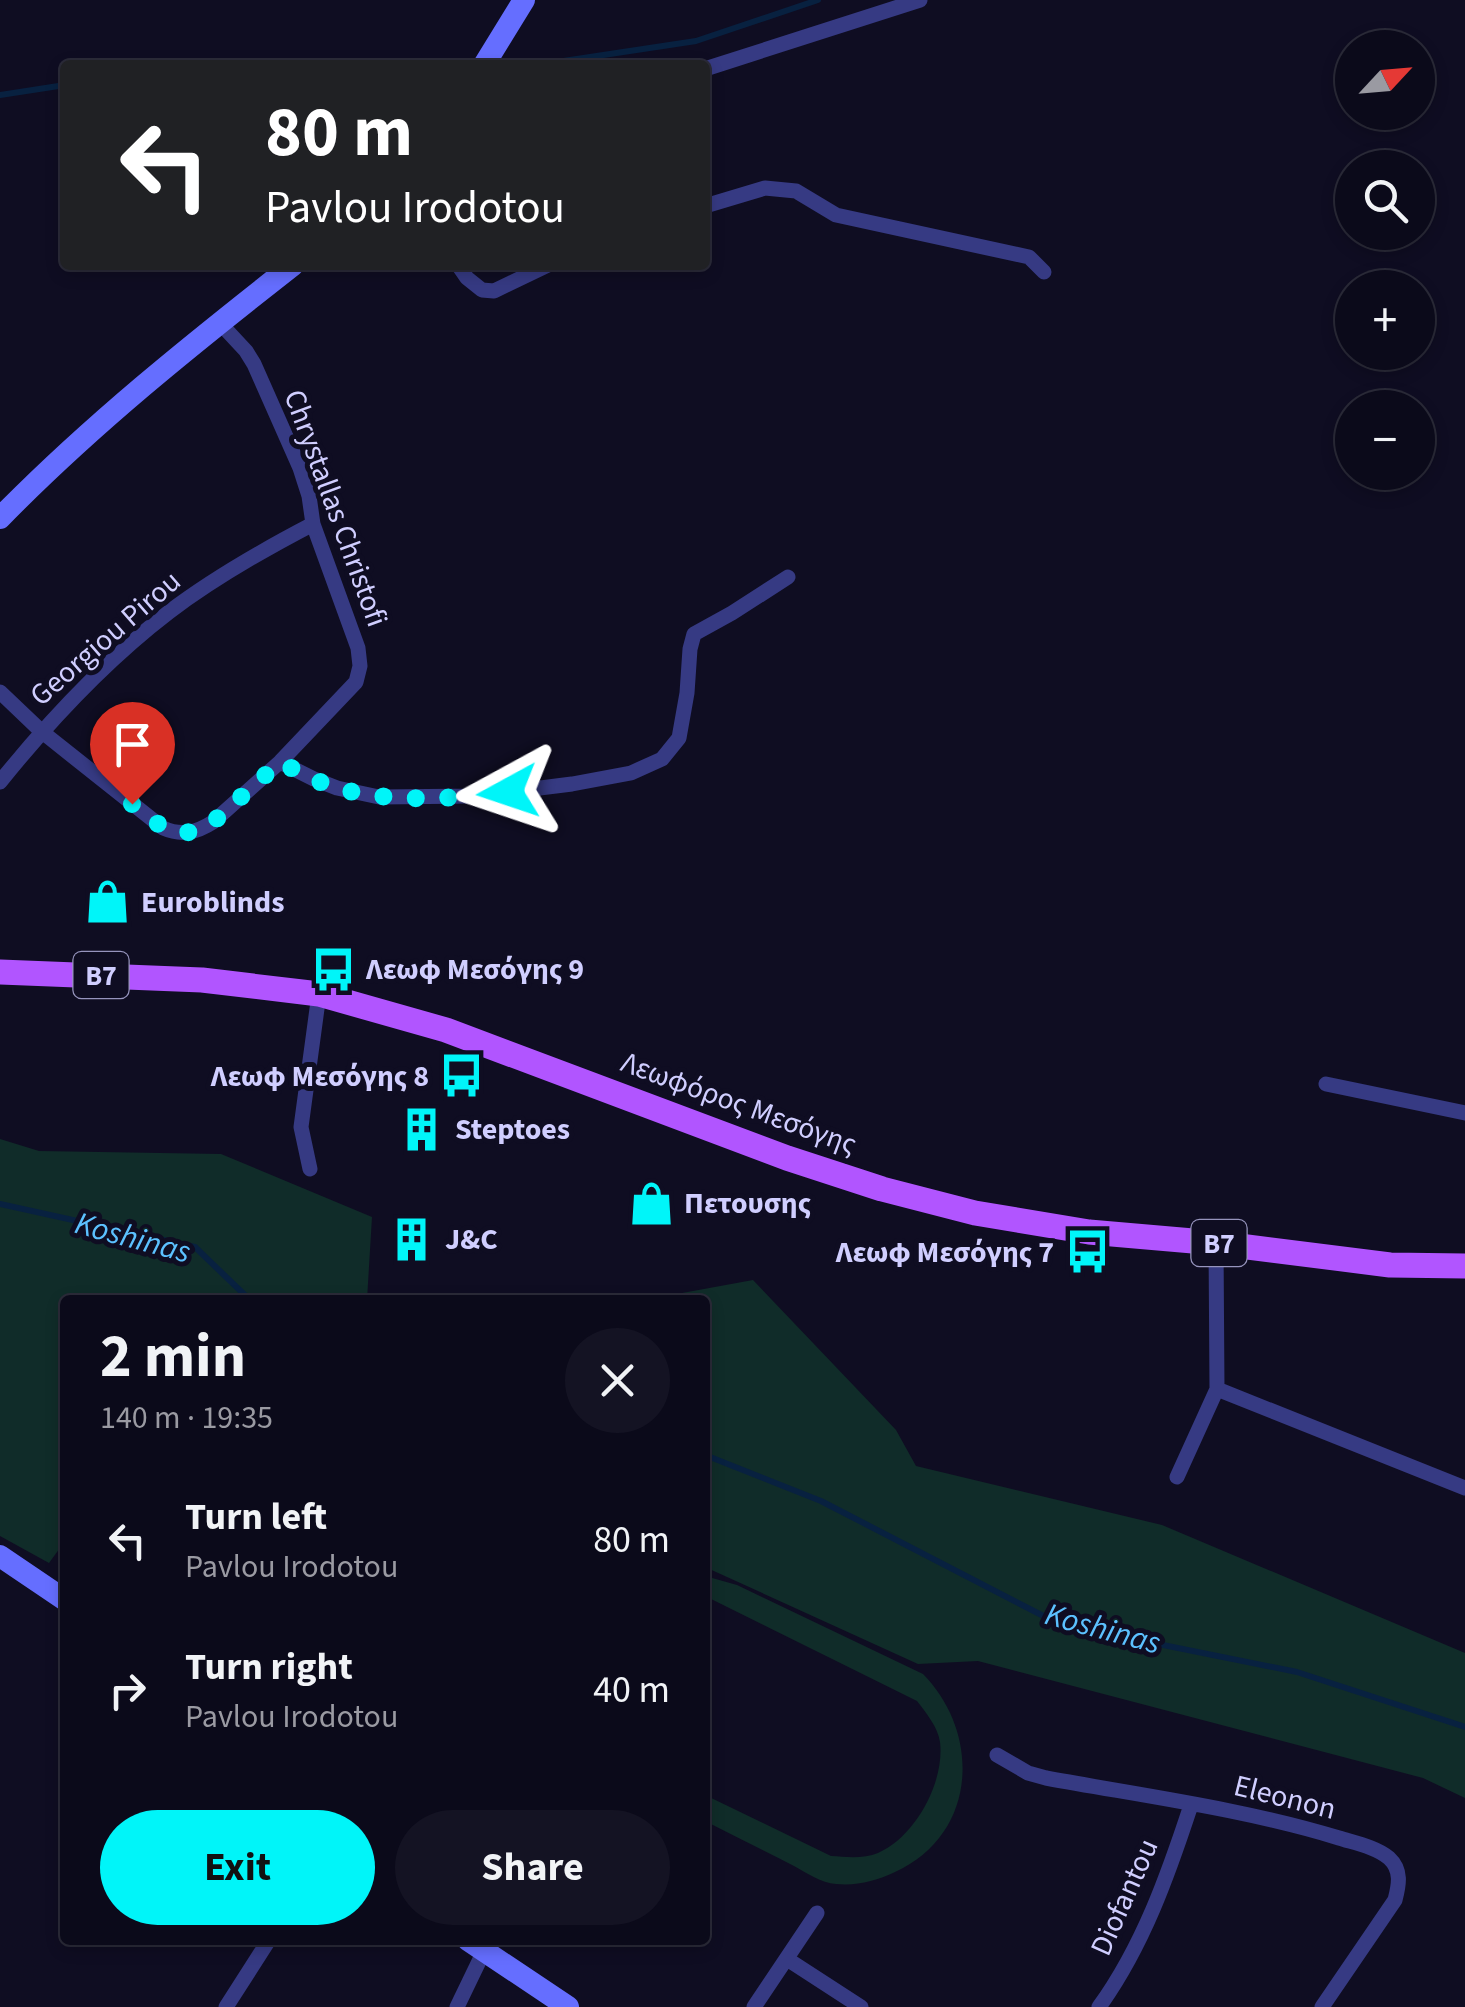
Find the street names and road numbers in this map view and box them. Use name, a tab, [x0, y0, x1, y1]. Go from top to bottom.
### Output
street label: Chrystallas Christofi	[273, 384, 398, 633]
street label: Georgiou Pirou	[20, 561, 190, 716]
road number: B7	[74, 952, 128, 998]
street label: Λεωφόρος Μεσόγης	[615, 1041, 863, 1166]
road number: B7	[1192, 1220, 1246, 1266]
street label: Eleonon	[1229, 1764, 1340, 1831]
street label: Diofantou	[1080, 1832, 1169, 1963]

